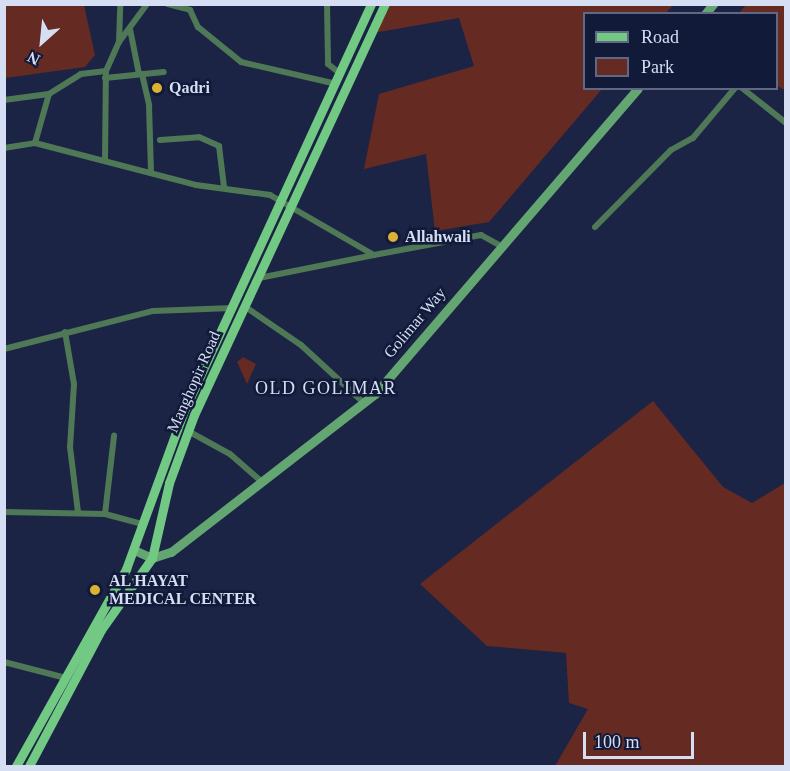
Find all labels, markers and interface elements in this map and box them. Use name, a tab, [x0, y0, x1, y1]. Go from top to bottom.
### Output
north arrow	[12, 12, 72, 72]
legend	[583, 12, 778, 90]
text: Road	[641, 27, 679, 47]
text: N	[25, 48, 43, 69]
text: Park	[641, 57, 674, 77]
place label: Qadri	[169, 78, 210, 98]
marker: Qadri	[150, 81, 164, 95]
place label: Allahwali	[405, 227, 471, 247]
marker: Allahwali	[386, 230, 400, 244]
street label: Golimar Way	[380, 284, 450, 362]
street label: Manghopir Road	[163, 328, 225, 436]
district label: OLD GOLIMAR	[255, 377, 397, 399]
place label: AL HAYAT MEDICAL CENTER	[109, 571, 257, 609]
marker: AL HAYAT MEDICAL CENTER	[86, 581, 104, 599]
scale bar	[586, 720, 697, 758]
text: 100 m	[594, 732, 640, 752]

